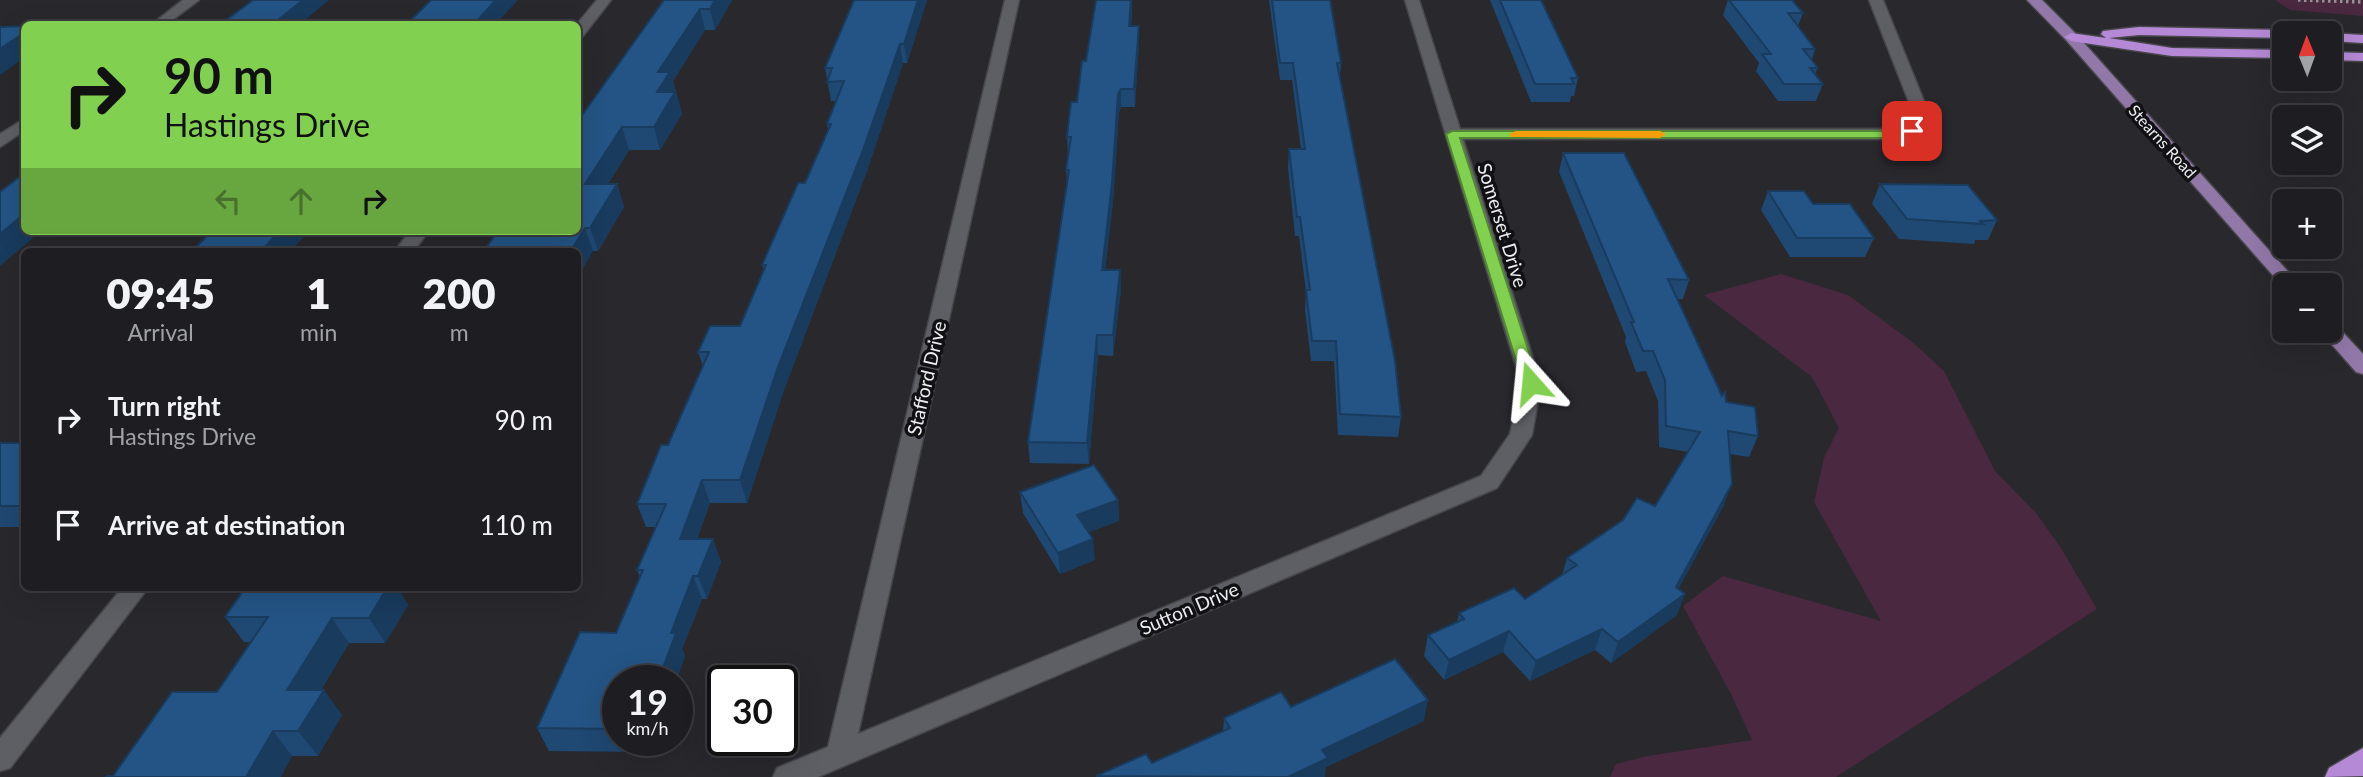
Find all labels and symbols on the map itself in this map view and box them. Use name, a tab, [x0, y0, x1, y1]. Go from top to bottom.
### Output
north arrow	[2272, 21, 2342, 91]
pin	[1882, 101, 1942, 161]
street label: Stearns Road	[2125, 101, 2201, 181]
street label: Somerset Drive	[1473, 160, 1533, 290]
street label: Stafford Drive	[902, 319, 950, 437]
position arrow	[1494, 346, 1568, 420]
street label: Sutton Drive	[1136, 577, 1242, 639]
speed limit sign: 30	[707, 665, 798, 756]

